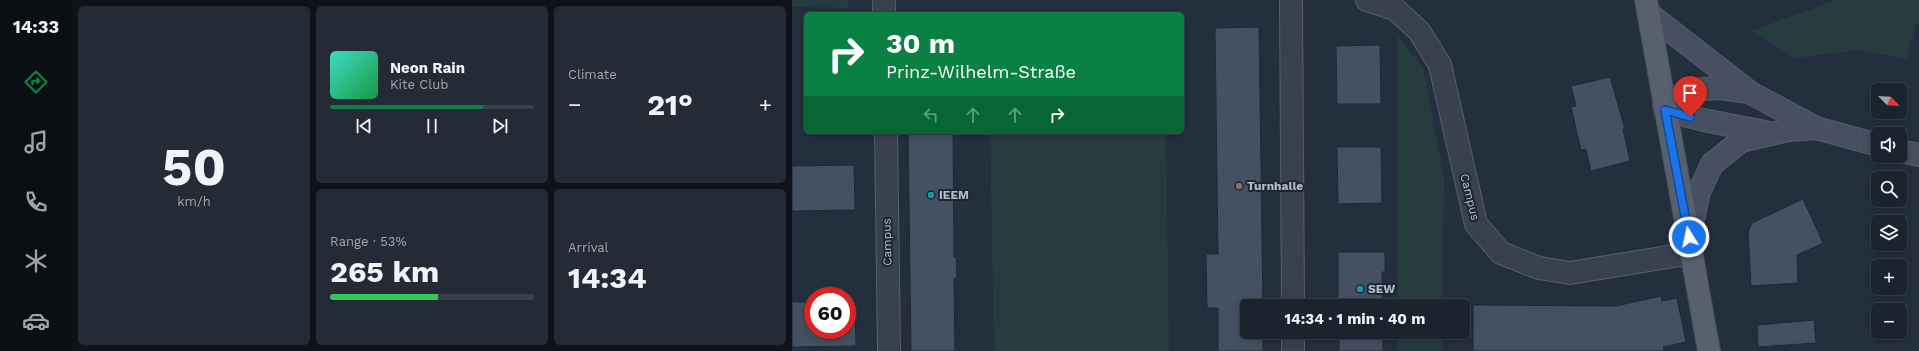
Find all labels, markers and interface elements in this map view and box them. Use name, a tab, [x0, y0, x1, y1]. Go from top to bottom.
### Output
text: 14:33	[13, 16, 59, 37]
text: 30 m	[886, 27, 955, 60]
icon: right	[820, 28, 872, 80]
text: Neon Rain	[390, 59, 465, 77]
text: Prinz-Wilhelm-Straße	[886, 61, 1076, 82]
text: Climate	[568, 67, 617, 82]
icon: directions	[22, 68, 50, 96]
pin	[1673, 76, 1707, 117]
text: Kite Club	[390, 77, 448, 92]
icon: arrive	[1679, 82, 1701, 104]
north arrow	[1871, 83, 1907, 119]
map controls	[1871, 83, 1907, 339]
text: 21°	[647, 87, 693, 122]
text: −	[568, 92, 581, 117]
text: +	[759, 92, 772, 117]
icon: left	[920, 104, 942, 126]
icon: ahead	[962, 104, 984, 126]
icon: ahead	[1004, 104, 1026, 126]
icon: right	[1046, 104, 1068, 126]
icon: previous	[353, 115, 375, 137]
icon: pause	[421, 115, 443, 137]
icon: next	[489, 115, 511, 137]
button: sound	[1871, 127, 1907, 163]
icon: music	[22, 128, 50, 156]
text: 50	[162, 137, 226, 198]
button: search	[1871, 171, 1907, 207]
street label: Campus	[1457, 172, 1483, 222]
place label: Turnhalle	[1247, 179, 1303, 193]
marker: Turnhalle	[1234, 181, 1244, 191]
icon: phone	[22, 188, 50, 216]
place label: IEEM	[939, 188, 969, 202]
marker: IEEM	[926, 190, 936, 200]
text: km/h	[177, 194, 211, 209]
button: layers	[1871, 215, 1907, 251]
position arrow	[1668, 216, 1710, 258]
street label: Campus	[880, 218, 894, 266]
text: Range · 53%	[330, 234, 407, 249]
text: Arrival	[568, 240, 609, 255]
icon: climate	[22, 247, 50, 275]
text: 265 km	[330, 254, 439, 289]
button: +	[1871, 259, 1907, 295]
text: 14:34	[568, 260, 647, 295]
place label: SEW	[1368, 282, 1395, 296]
marker: SEW	[1355, 284, 1365, 294]
speed limit sign: 60	[804, 287, 856, 339]
button: −	[1871, 303, 1907, 339]
icon: car	[22, 307, 50, 335]
text: 14:34 · 1 min · 40 m	[1285, 310, 1425, 328]

